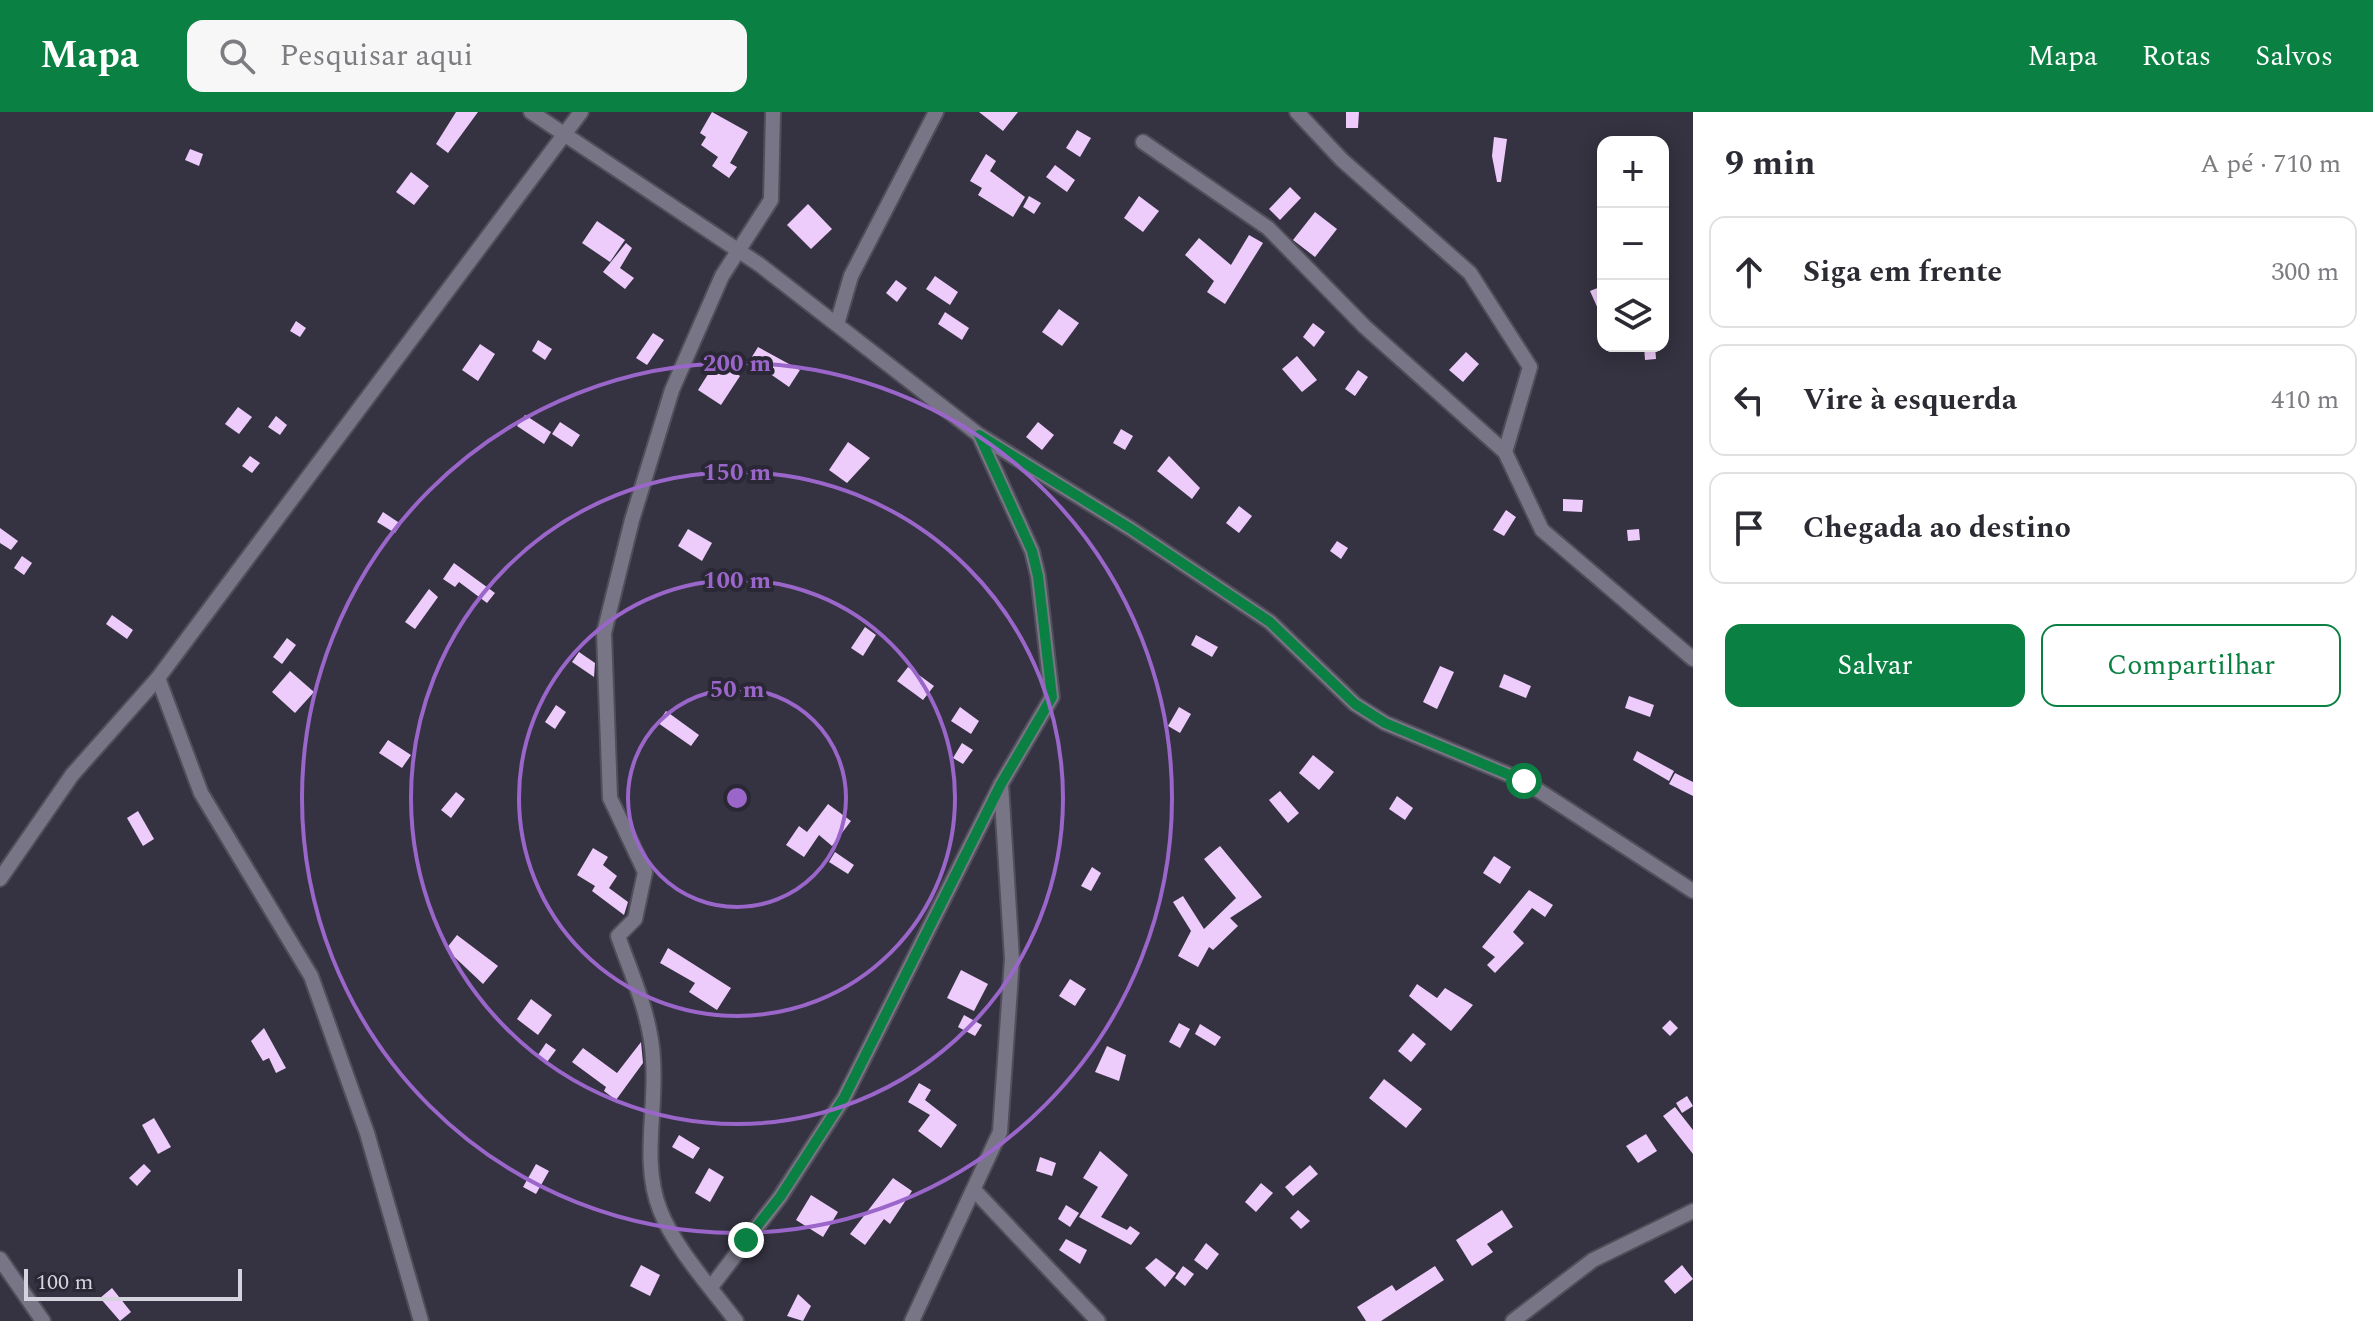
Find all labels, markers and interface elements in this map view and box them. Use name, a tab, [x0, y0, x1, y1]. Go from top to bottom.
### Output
search box	[187, 20, 747, 92]
text: Mapa	[40, 27, 139, 85]
text: Pesquisar aqui	[279, 33, 473, 79]
icon: search	[215, 34, 259, 78]
text: Mapa	[2028, 35, 2098, 78]
text: Rotas	[2142, 35, 2211, 78]
text: Salvos	[2255, 35, 2333, 78]
map controls	[1597, 136, 1669, 352]
button: +	[1597, 136, 1669, 208]
text: 9 min	[1725, 138, 1815, 190]
text: A pé · 710 m	[2200, 144, 2341, 184]
button: −	[1597, 208, 1669, 280]
text: Siga em frente	[1803, 249, 2002, 295]
icon: ahead	[1727, 250, 1771, 294]
text: 300 m	[2271, 252, 2339, 292]
button: layers	[1597, 280, 1669, 352]
text: 200 m	[703, 346, 771, 382]
text: Vire à esquerda	[1803, 377, 2017, 423]
icon: left	[1727, 378, 1771, 422]
text: 410 m	[2271, 380, 2339, 420]
text: 150 m	[703, 455, 771, 491]
text: Chegada ao destino	[1803, 505, 2071, 551]
icon: arrive	[1727, 506, 1771, 550]
text: 100 m	[703, 563, 771, 599]
button: Salvar	[1725, 624, 2025, 707]
button: Compartilhar	[2041, 624, 2341, 707]
text: 50 m	[710, 672, 765, 708]
route start	[1506, 763, 1542, 799]
centre of rings	[723, 784, 751, 812]
route end	[728, 1222, 764, 1258]
scale bar	[24, 1265, 242, 1301]
text: 100 m	[36, 1266, 93, 1299]

